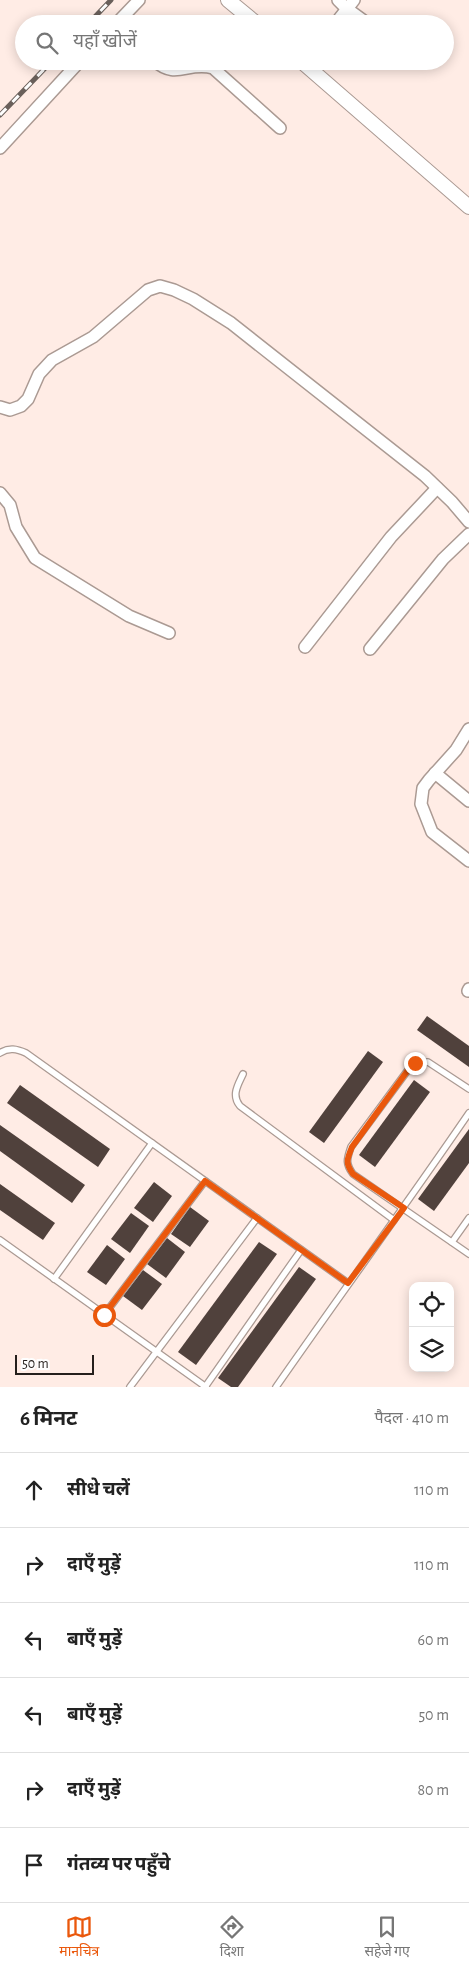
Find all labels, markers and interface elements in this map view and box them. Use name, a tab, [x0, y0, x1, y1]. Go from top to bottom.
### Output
search box	[15, 15, 454, 70]
icon: search	[33, 29, 61, 57]
text: यहाँ खोजें	[73, 32, 137, 51]
route end	[404, 1052, 427, 1075]
map controls	[409, 1282, 454, 1372]
button: locate	[409, 1282, 454, 1327]
route start	[93, 1304, 116, 1327]
button: layers	[409, 1327, 454, 1372]
scale bar	[15, 1352, 94, 1375]
text: 50 m	[22, 1357, 49, 1371]
text: 6 मिनट	[20, 1408, 77, 1429]
text: पैदल · 410 m	[375, 1410, 449, 1426]
icon: ahead	[20, 1476, 48, 1504]
text: सीधे चलें	[67, 1480, 130, 1499]
text: 110 m	[414, 1482, 449, 1498]
icon: right	[20, 1551, 48, 1579]
text: दाएँ मुड़ें	[67, 1555, 121, 1574]
text: 110 m	[414, 1557, 449, 1573]
icon: left	[20, 1626, 48, 1654]
text: बाएँ मुड़ें	[67, 1630, 122, 1649]
text: 60 m	[418, 1632, 449, 1648]
icon: left	[20, 1701, 48, 1729]
text: बाएँ मुड़ें	[67, 1705, 122, 1724]
text: 50 m	[418, 1707, 449, 1723]
icon: right	[20, 1776, 48, 1804]
text: दाएँ मुड़ें	[67, 1780, 121, 1799]
text: 80 m	[418, 1782, 449, 1798]
icon: arrive	[20, 1851, 48, 1879]
text: गंतव्य पर पहुँचे	[67, 1855, 170, 1874]
tab: मानचित्र	[59, 1913, 99, 1962]
tab: दिशा	[218, 1913, 246, 1962]
tab: सहेजे गए	[364, 1913, 410, 1962]

